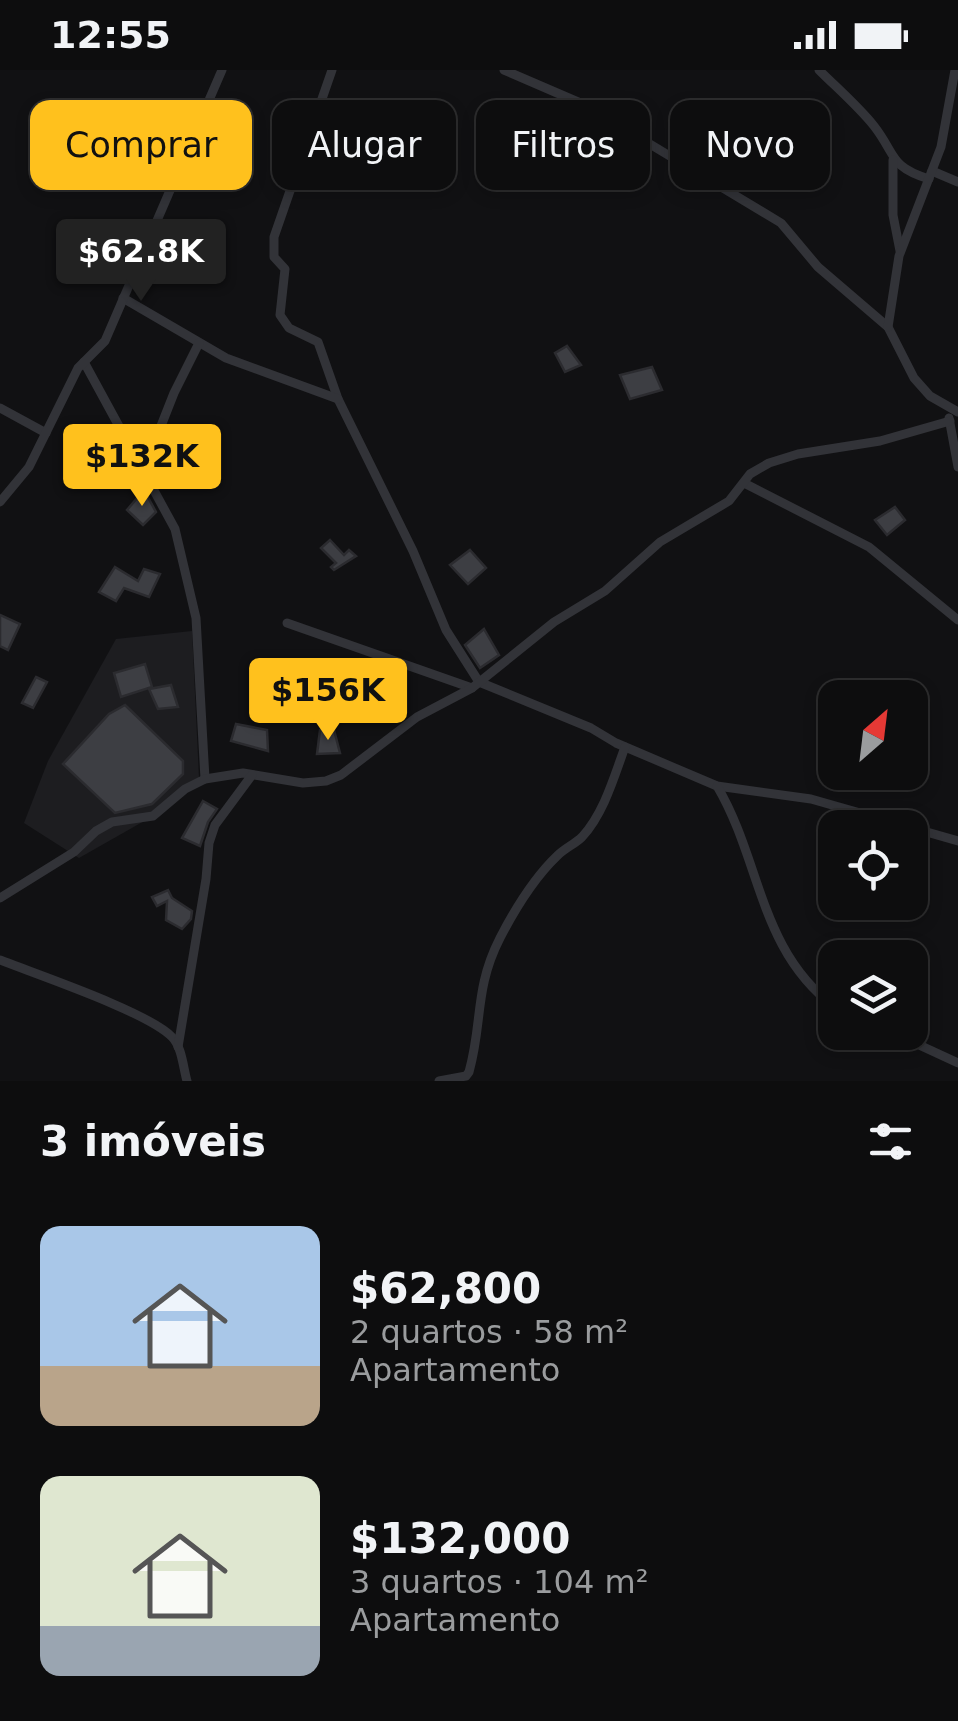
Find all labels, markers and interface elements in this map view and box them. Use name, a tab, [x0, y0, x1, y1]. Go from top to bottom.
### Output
text: 12:55	[50, 13, 171, 57]
chip: Comprar	[30, 100, 252, 190]
chip: Alugar	[272, 100, 456, 190]
chip: Filtros	[476, 100, 650, 190]
chip: Novo	[670, 100, 830, 190]
pin: $62.8K	[60, 219, 222, 304]
text: $62.8K	[78, 232, 204, 270]
pin: $132K	[72, 424, 212, 509]
text: $132K	[85, 437, 199, 475]
pin: $156K	[258, 658, 398, 743]
text: $156K	[271, 671, 385, 709]
north arrow	[818, 680, 928, 790]
map controls	[818, 680, 928, 1050]
button: locate	[818, 810, 928, 920]
button: layers	[818, 940, 928, 1050]
icon: filters	[863, 1114, 918, 1169]
text: 3 imóveis	[40, 1117, 266, 1166]
text: $62,800	[350, 1264, 541, 1313]
icon: home	[120, 1266, 240, 1386]
text: 2 quartos · 58 m²	[350, 1313, 628, 1351]
text: Apartamento	[350, 1351, 560, 1389]
text: $132,000	[350, 1514, 571, 1563]
icon: home	[120, 1516, 240, 1636]
text: 3 quartos · 104 m²	[350, 1563, 648, 1601]
text: Apartamento	[350, 1601, 560, 1639]

